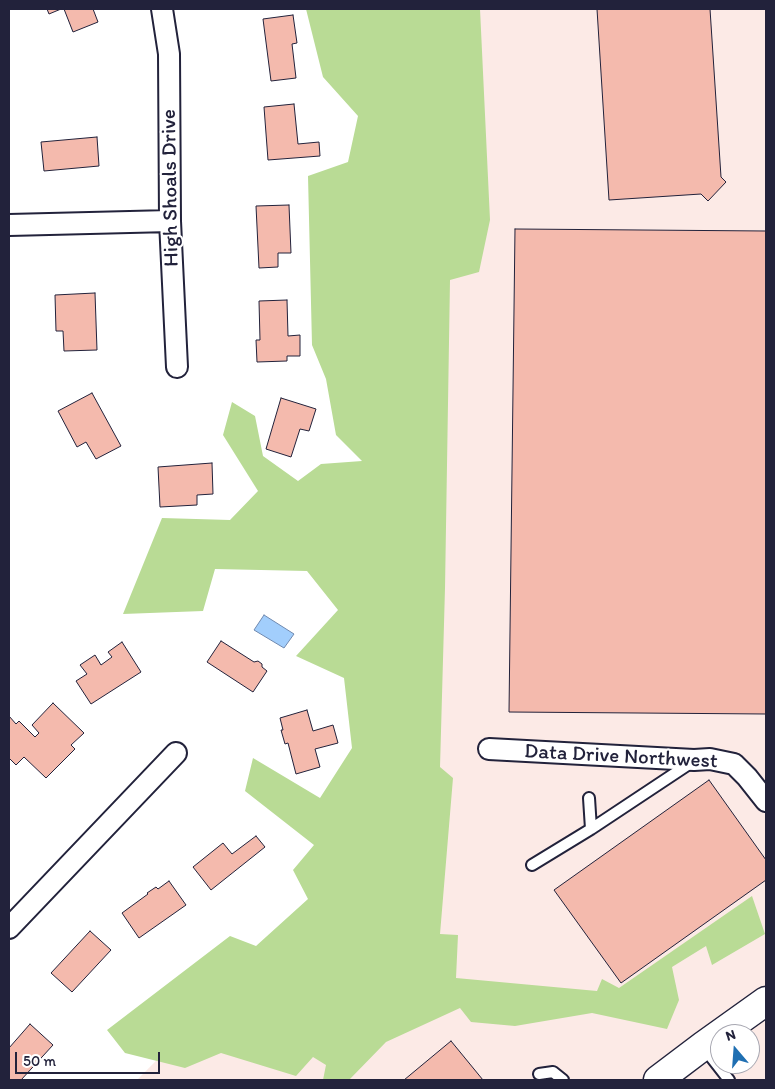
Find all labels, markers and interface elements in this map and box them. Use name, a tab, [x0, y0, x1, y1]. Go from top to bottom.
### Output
street label: High Shoals Drive	[157, 109, 185, 267]
street label: Data Drive Northwest	[524, 739, 718, 775]
north arrow	[710, 1024, 760, 1074]
text: N	[723, 1026, 738, 1045]
scale bar	[18, 1042, 162, 1074]
text: 50 m	[23, 1052, 56, 1070]

